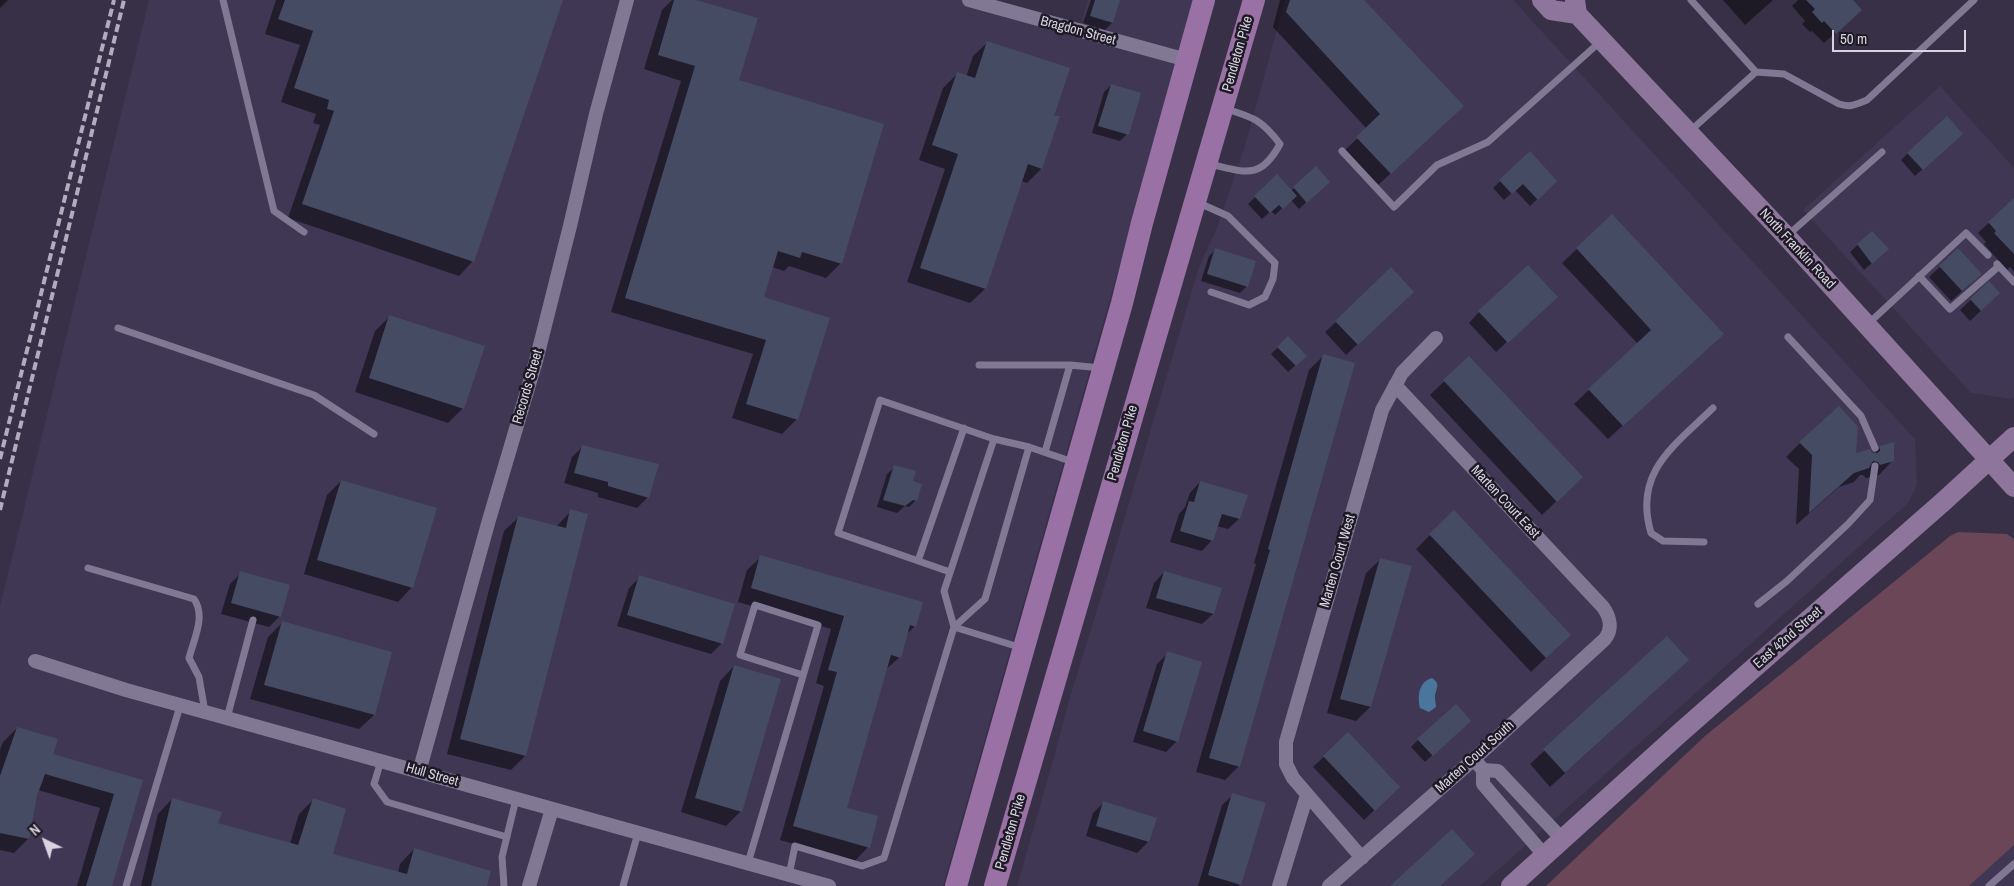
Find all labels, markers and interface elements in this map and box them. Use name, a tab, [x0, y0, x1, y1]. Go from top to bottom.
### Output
street label: Bragdon Street	[1039, 13, 1117, 49]
street label: Pendleton Pike	[1219, 14, 1257, 94]
scale bar	[1834, 20, 1968, 52]
text: 50 m	[1840, 28, 1867, 49]
street label: North Franklin Road	[1756, 205, 1838, 293]
street label: Records Street	[509, 348, 547, 426]
street label: Pendleton Pike	[1104, 403, 1142, 483]
street label: Marten Court East	[1467, 462, 1543, 542]
street label: Marten Court West	[1317, 512, 1359, 610]
street label: East 42nd Street	[1750, 604, 1826, 672]
street label: Marten Court South	[1432, 717, 1518, 797]
street label: Hull Street	[404, 760, 460, 790]
street label: Pendleton Pike	[992, 792, 1030, 872]
north arrow	[20, 816, 70, 866]
text: N	[26, 820, 44, 839]

